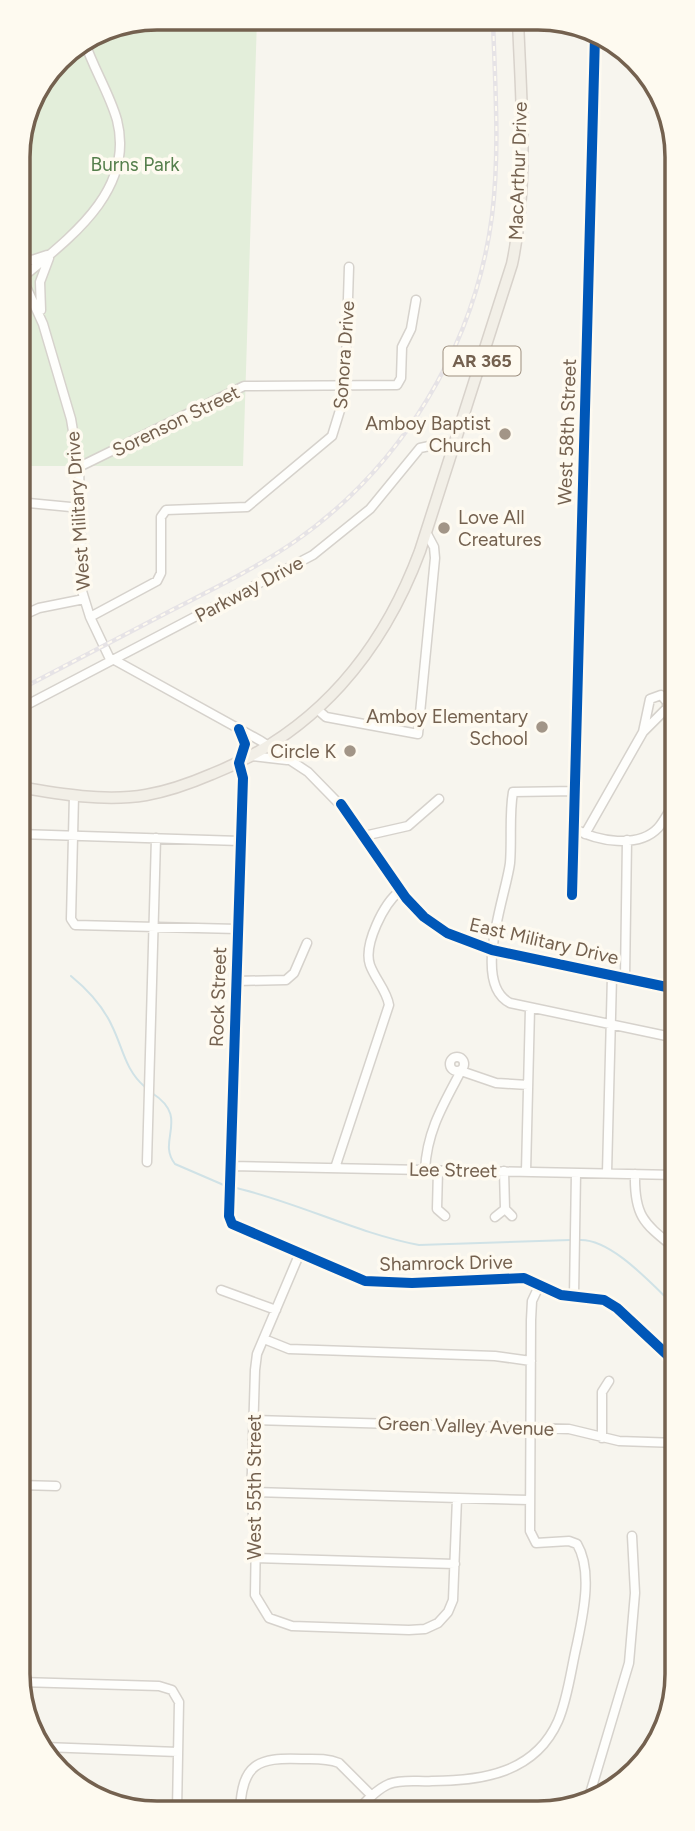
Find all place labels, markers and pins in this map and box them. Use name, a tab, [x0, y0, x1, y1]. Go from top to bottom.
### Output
place label: Amboy Baptist Church	[365, 412, 491, 457]
marker: Amboy Baptist Church	[497, 426, 513, 442]
place label: Love All Creatures	[458, 506, 542, 551]
marker: Love All Creatures	[436, 520, 452, 536]
place label: Amboy Elementary School	[366, 705, 528, 750]
marker: Amboy Elementary School	[534, 719, 550, 735]
place label: Circle K	[270, 740, 336, 763]
marker: Circle K	[342, 743, 358, 759]

